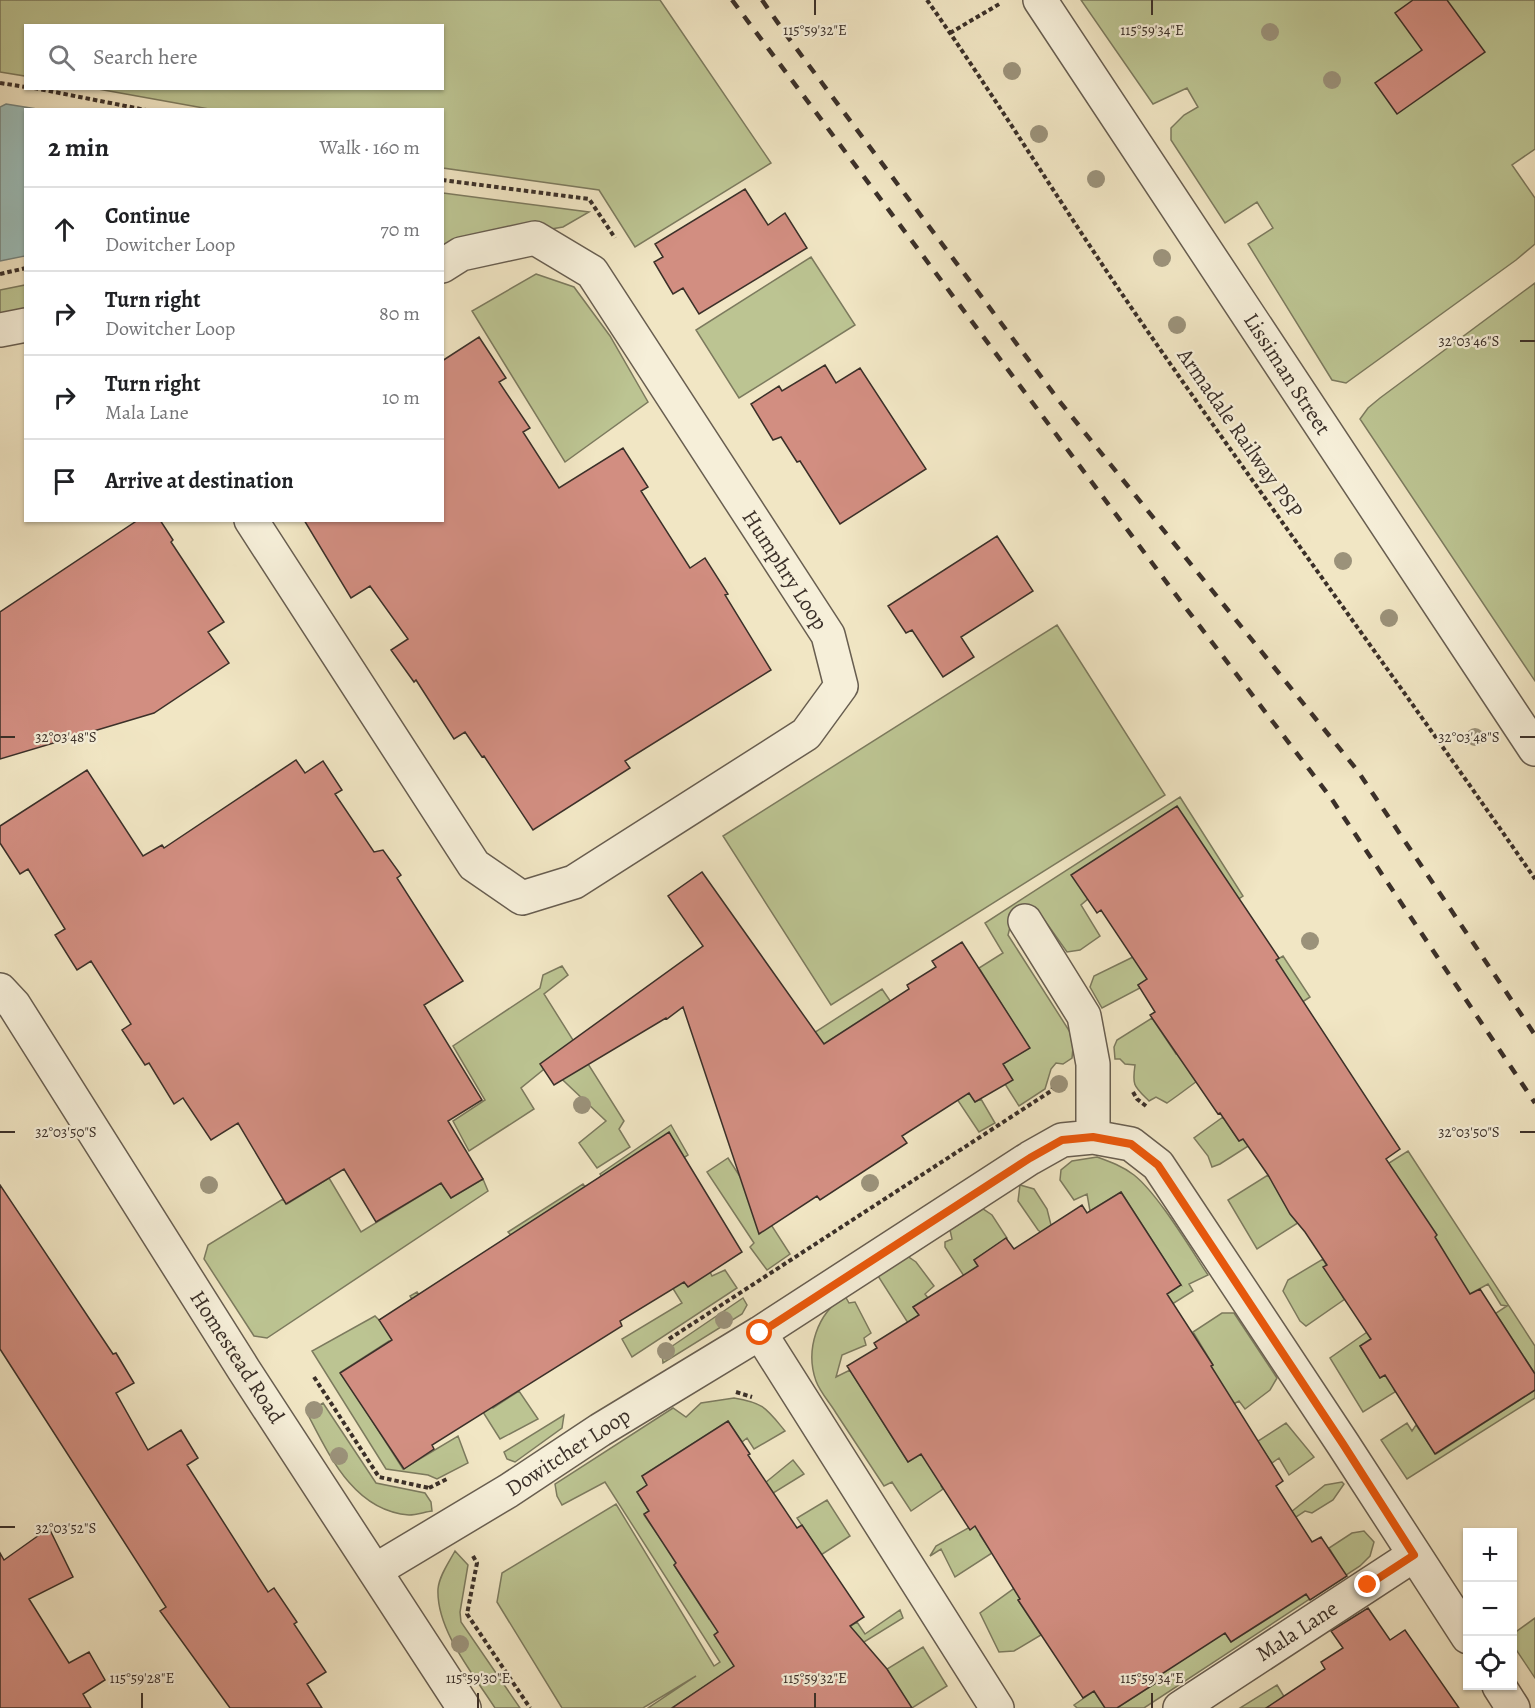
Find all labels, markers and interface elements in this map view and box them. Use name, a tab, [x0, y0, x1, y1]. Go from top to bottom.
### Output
text: 115°59'32"E	[783, 20, 847, 40]
text: 115°59'34"E	[1120, 20, 1184, 40]
search box	[24, 24, 444, 90]
icon: search	[45, 41, 78, 74]
text: Search here	[93, 42, 198, 72]
text: 2 min	[48, 130, 109, 165]
text: Walk · 160 m	[320, 134, 420, 161]
text: Continue	[105, 201, 190, 231]
icon: ahead	[48, 213, 81, 246]
text: 70 m	[380, 216, 420, 243]
text: Dowitcher Loop	[105, 231, 235, 258]
text: Turn right	[105, 285, 201, 315]
icon: right	[48, 297, 81, 330]
text: 80 m	[379, 300, 420, 327]
street label: Lissiman Street	[1236, 307, 1338, 441]
text: Dowitcher Loop	[105, 315, 235, 342]
text: 32°03'46"S	[1439, 331, 1499, 351]
street label: Armadale Railway PSP	[1170, 341, 1310, 524]
text: Turn right	[105, 369, 201, 399]
icon: right	[48, 381, 81, 414]
text: 10 m	[382, 384, 420, 411]
text: Mala Lane	[105, 399, 189, 426]
icon: arrive	[48, 465, 81, 498]
text: Arrive at destination	[105, 466, 294, 496]
street label: Humphry Loop	[735, 504, 835, 636]
text: 32°03'48"S	[35, 727, 97, 747]
text: 32°03'48"S	[1438, 727, 1500, 747]
text: 32°03'50"S	[35, 1122, 97, 1142]
text: 32°03'50"S	[1438, 1122, 1500, 1142]
street label: Homestead Road	[183, 1284, 291, 1430]
route start	[746, 1319, 772, 1345]
street label: Dowitcher Loop	[500, 1400, 636, 1504]
text: 32°03'52"S	[36, 1518, 96, 1538]
map controls	[1463, 1528, 1517, 1690]
button: +	[1463, 1528, 1517, 1582]
route end	[1354, 1571, 1380, 1597]
button: −	[1463, 1582, 1517, 1636]
street label: Mala Lane	[1250, 1593, 1344, 1669]
button: locate	[1463, 1636, 1517, 1690]
text: 115°59'28"E	[110, 1668, 174, 1688]
text: 115°59'30"E	[446, 1668, 510, 1688]
text: 115°59'32"E	[783, 1668, 847, 1688]
text: 115°59'34"E	[1120, 1668, 1184, 1688]

